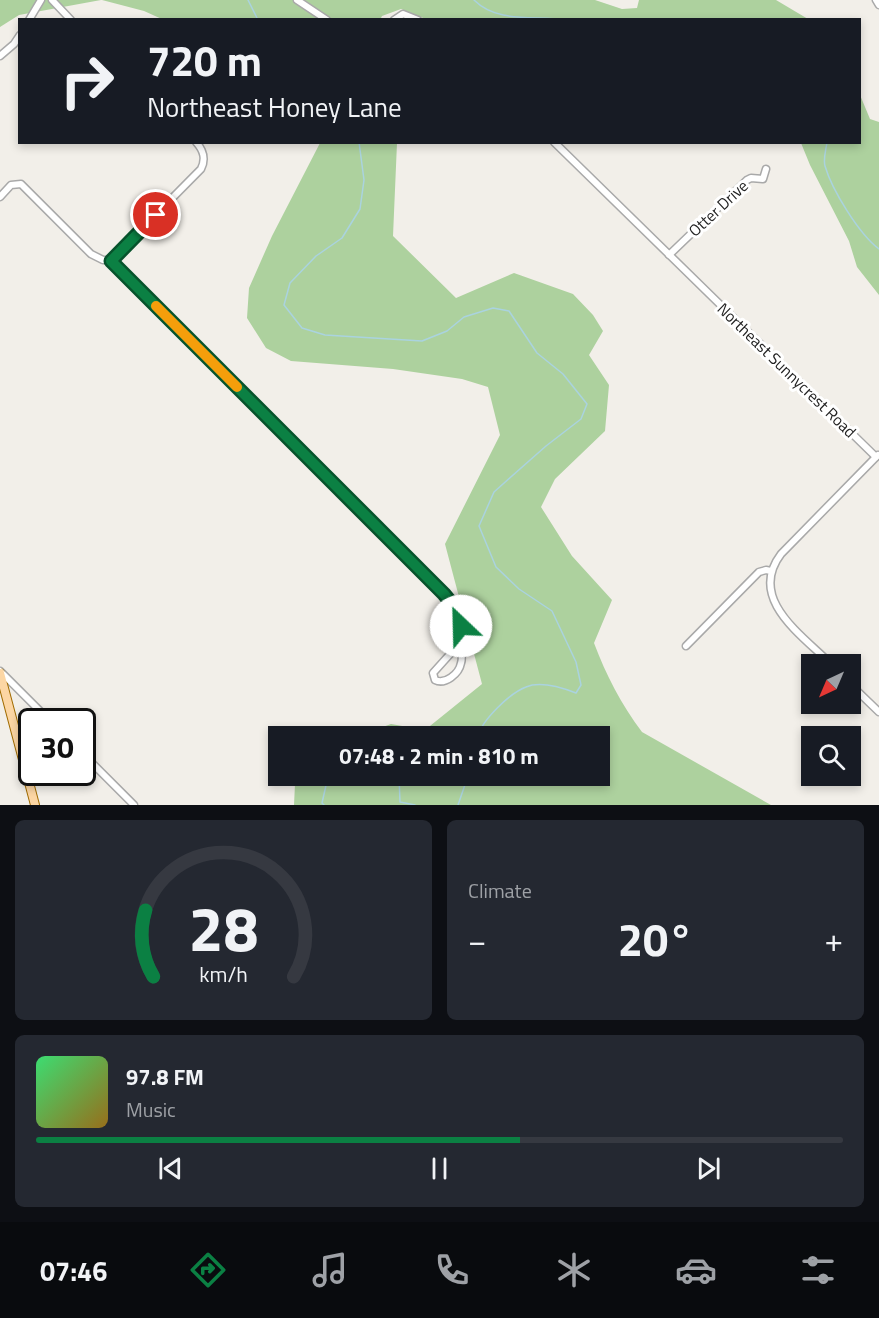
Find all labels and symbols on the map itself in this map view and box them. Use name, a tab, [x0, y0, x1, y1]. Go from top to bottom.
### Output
street label: Otter Drive	[683, 174, 753, 242]
pin	[130, 189, 181, 240]
street label: Northeast Sunnycrest Road	[712, 297, 862, 443]
position arrow	[429, 594, 493, 658]
north arrow	[801, 654, 861, 714]
speed limit sign: 30	[18, 708, 96, 786]

